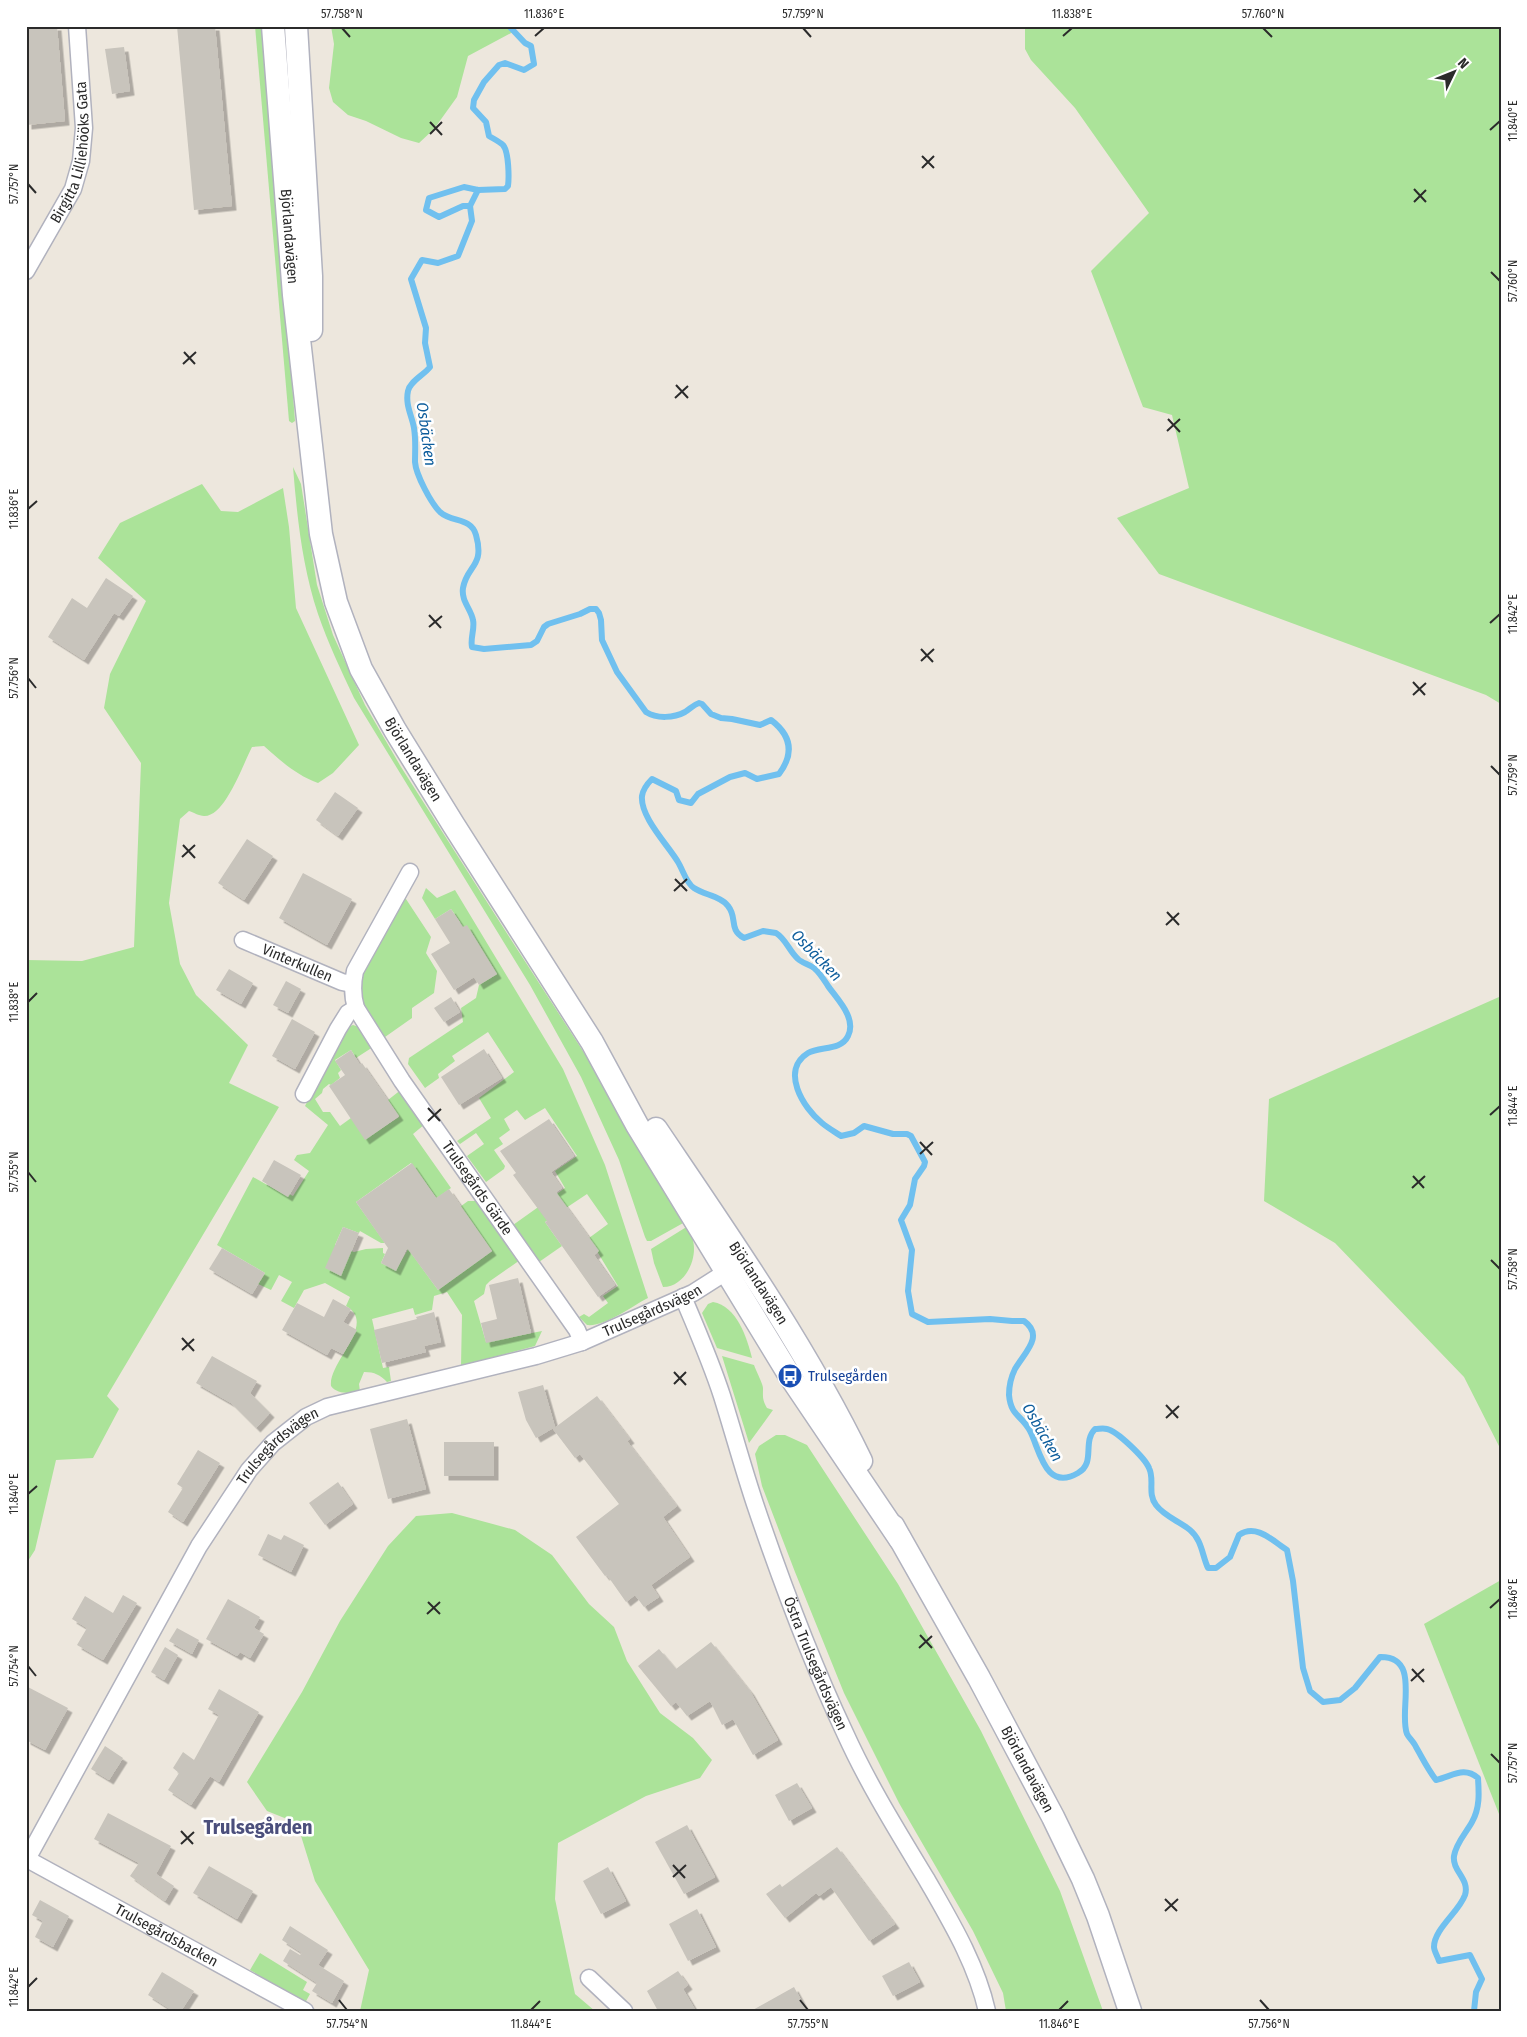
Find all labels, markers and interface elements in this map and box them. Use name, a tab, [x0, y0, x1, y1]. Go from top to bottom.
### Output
text: 57.758°N	[321, 7, 363, 21]
text: 11.836°E	[524, 7, 564, 21]
text: 57.759°N	[782, 7, 824, 21]
text: 11.838°E	[1052, 7, 1093, 21]
text: 57.760°N	[1242, 7, 1284, 21]
north arrow	[1430, 48, 1480, 98]
text: N	[1454, 55, 1472, 72]
street label: Birgitta Lilliehööks Gata	[46, 81, 93, 226]
text: 11.840°E	[1506, 100, 1520, 142]
text: 57.757°N	[7, 164, 21, 204]
street label: Björlandavägen	[277, 188, 302, 285]
text: 57.760°N	[1506, 260, 1520, 302]
water label: Osbäcken	[413, 401, 440, 467]
text: 11.836°E	[7, 489, 21, 529]
text: 11.842°E	[1506, 594, 1520, 634]
text: 57.756°N	[7, 657, 21, 699]
street label: Björlandavägen	[381, 714, 446, 805]
text: 57.759°N	[1506, 754, 1520, 796]
water label: Osbäcken	[788, 926, 846, 985]
street label: Vinterkullen	[259, 940, 335, 986]
text: 11.838°E	[7, 981, 21, 1022]
text: 11.844°E	[1506, 1085, 1520, 1126]
street label: Trulsegårds Gärde	[438, 1138, 516, 1239]
text: 57.755°N	[7, 1151, 21, 1193]
street label: Björlandavägen	[725, 1238, 792, 1328]
text: 57.758°N	[1506, 1248, 1520, 1290]
street label: Trulsegårdsvägen	[600, 1281, 705, 1341]
bus stop icon: Trulsegården	[777, 1363, 803, 1389]
place label: Trulsegården	[808, 1367, 888, 1385]
water label: Osbäcken	[1018, 1400, 1067, 1465]
street label: Trulsegårdsvägen	[233, 1403, 321, 1488]
text: 11.840°E	[7, 1473, 21, 1515]
text: 11.846°E	[1506, 1578, 1520, 1619]
street label: Östra Trulsegårdsvägen	[780, 1594, 851, 1733]
text: 57.754°N	[7, 1645, 21, 1687]
street label: Björlandavägen	[997, 1723, 1058, 1816]
text: 57.757°N	[1506, 1743, 1520, 1783]
district label: Trulsegården	[204, 1815, 312, 1839]
street label: Trulsegårdsbacken	[112, 1900, 221, 1971]
text: 11.842°E	[7, 1967, 21, 2007]
text: 57.754°N	[326, 2017, 368, 2031]
text: 11.844°E	[511, 2017, 552, 2031]
text: 57.755°N	[787, 2017, 829, 2031]
text: 11.846°E	[1039, 2017, 1080, 2031]
text: 57.756°N	[1248, 2017, 1290, 2031]

